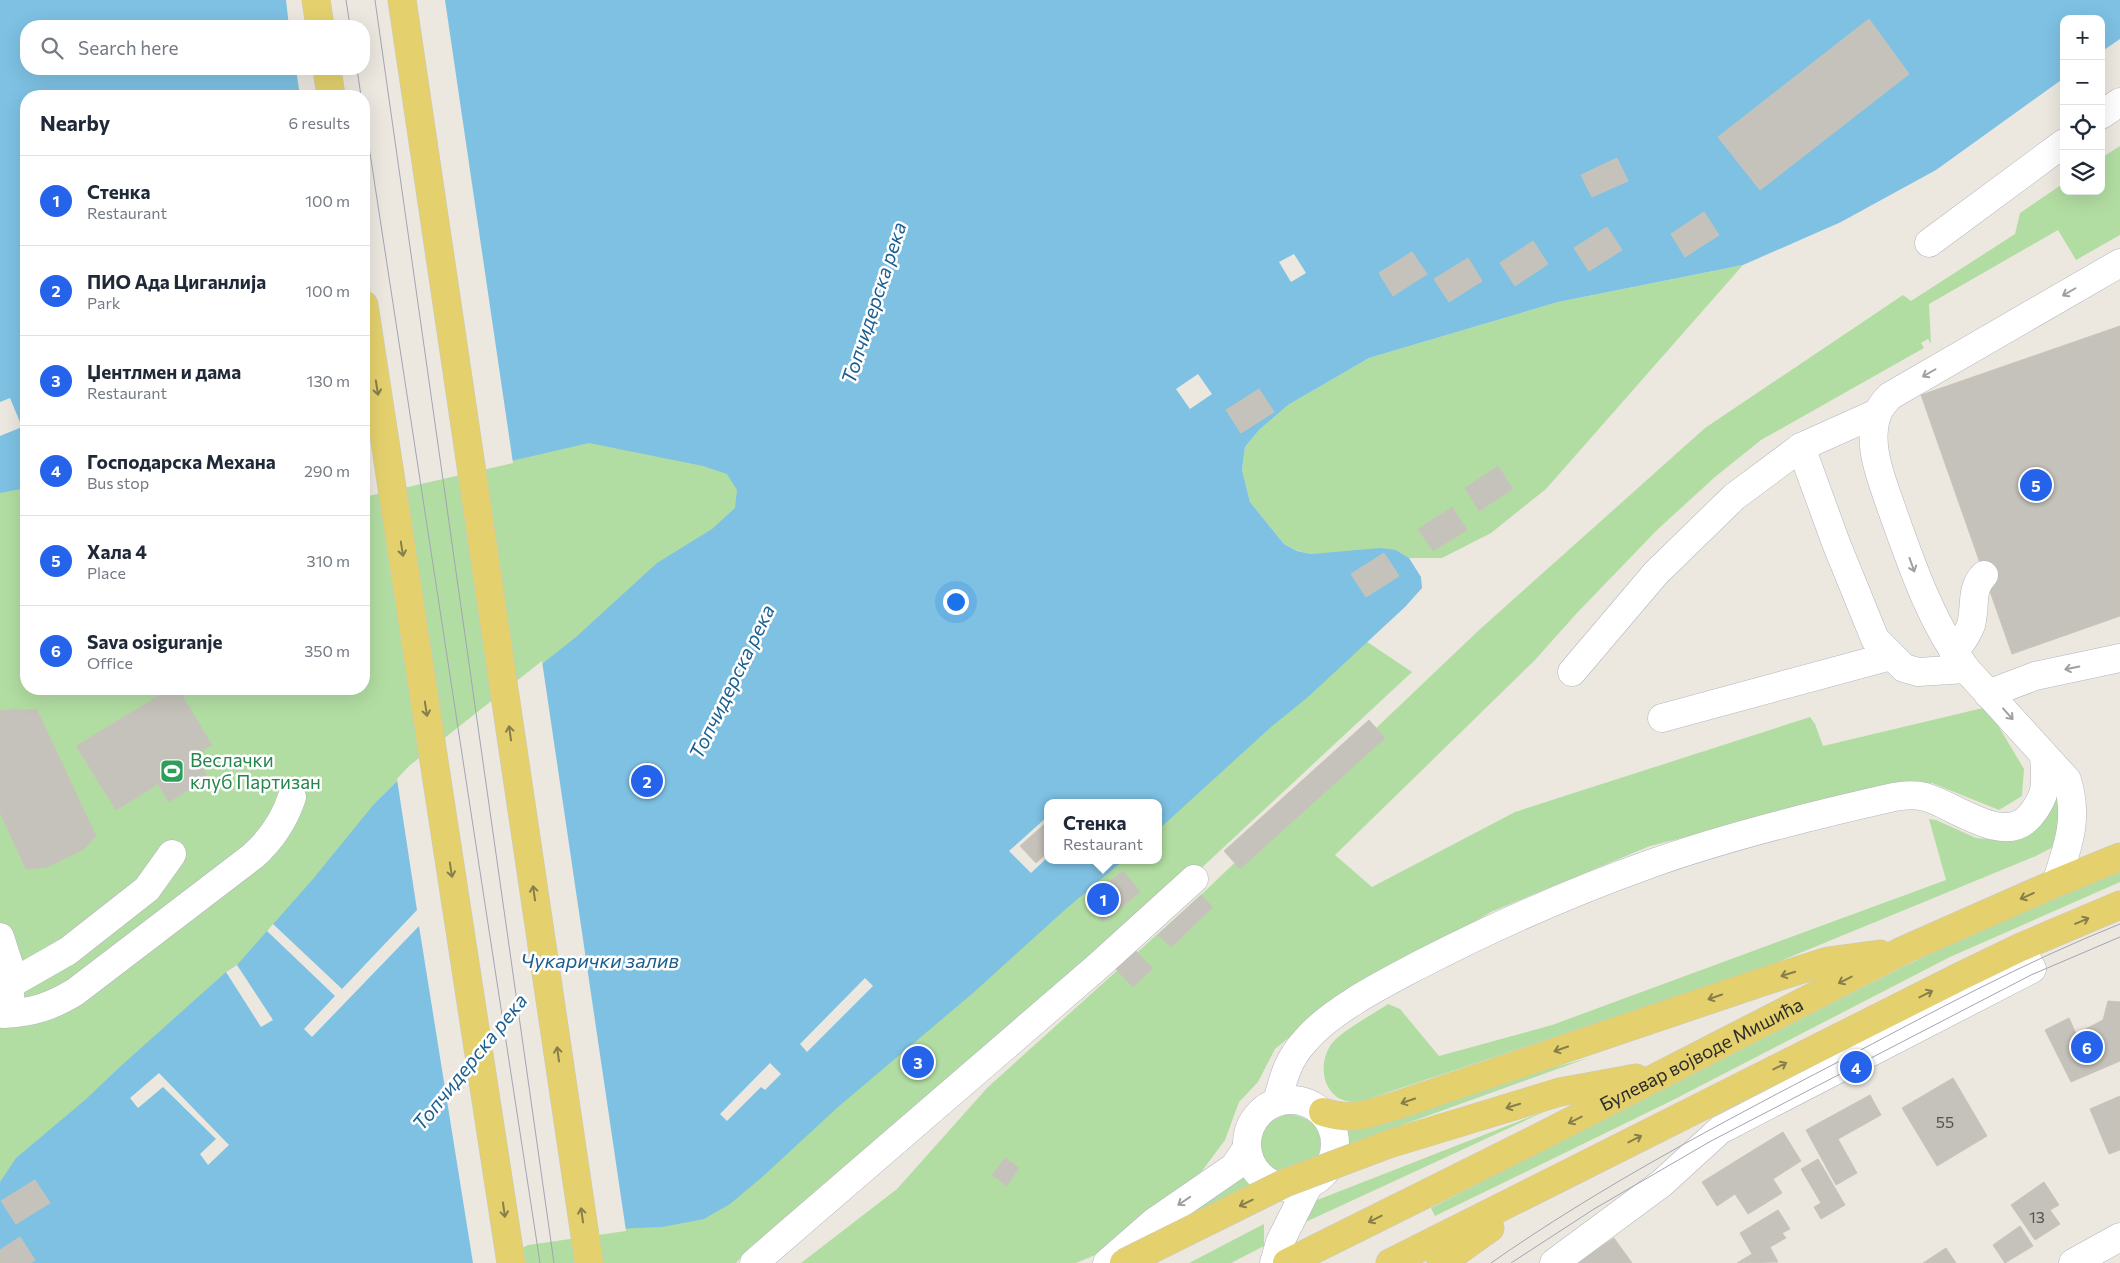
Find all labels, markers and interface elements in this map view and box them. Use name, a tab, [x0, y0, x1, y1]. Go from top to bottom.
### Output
map controls	[2060, 15, 2105, 195]
button: +	[2060, 15, 2105, 60]
search box	[20, 20, 370, 75]
icon: search	[38, 34, 66, 62]
text: Search here	[78, 36, 178, 59]
button: −	[2060, 60, 2105, 105]
button: locate	[2060, 105, 2105, 150]
text: Nearby	[40, 110, 110, 135]
text: 6 results	[289, 113, 350, 132]
button: layers	[2060, 150, 2105, 195]
text: Стенка	[87, 180, 151, 203]
text: 1	[52, 191, 60, 210]
text: 100 m	[305, 191, 350, 210]
text: Restaurant	[87, 203, 167, 222]
water label: Топчидерска река	[836, 219, 911, 387]
text: ПИО Ада Циганлија	[87, 270, 266, 293]
text: 2	[51, 281, 61, 300]
text: 100 m	[305, 281, 350, 300]
one-way arrow	[2062, 287, 2077, 297]
text: Park	[87, 293, 120, 312]
text: Џентлмен и дама	[87, 360, 241, 383]
one-way arrow	[1922, 369, 1936, 379]
text: 3	[51, 371, 61, 390]
text: 130 m	[307, 371, 350, 390]
one-way arrow	[372, 380, 382, 396]
text: Restaurant	[87, 383, 167, 402]
text: Господарска Механа	[87, 450, 276, 473]
text: 4	[51, 461, 61, 480]
text: 290 m	[304, 461, 350, 480]
pin: 5	[2020, 466, 2052, 504]
text: Bus stop	[87, 473, 149, 492]
text: Хала 4	[87, 540, 147, 563]
one-way arrow	[397, 540, 407, 556]
text: 5	[51, 551, 61, 570]
text: 310 m	[307, 551, 350, 570]
one-way arrow	[1908, 556, 1917, 572]
text: Place	[87, 563, 126, 582]
your location	[943, 589, 969, 615]
water label: Топчидерска река	[683, 601, 779, 763]
text: Sava osiguranje	[87, 630, 222, 653]
text: 6	[51, 641, 61, 660]
text: 350 m	[304, 641, 350, 660]
text: Office	[87, 653, 133, 672]
one-way arrow	[2065, 664, 2081, 673]
one-way arrow	[422, 701, 432, 717]
one-way arrow	[2002, 708, 2014, 721]
one-way arrow	[505, 725, 515, 741]
place label: Веслачки клуб Партизан	[190, 748, 321, 793]
sports icon: Веслачки клуб Партизан	[159, 758, 185, 784]
pin: 2	[631, 762, 663, 800]
popup	[1044, 799, 1162, 864]
text: Стенка	[1063, 811, 1126, 834]
text: Restaurant	[1063, 834, 1143, 853]
one-way arrow	[447, 861, 457, 877]
pin: 1	[1087, 880, 1119, 918]
one-way arrow	[529, 886, 539, 902]
one-way arrow	[2020, 892, 2035, 901]
one-way arrow	[2074, 916, 2089, 926]
water label: Чукарички залив	[521, 948, 680, 972]
one-way arrow	[1780, 969, 1796, 979]
one-way arrow	[1837, 975, 1852, 985]
water label: Топчидерска река	[407, 988, 532, 1134]
one-way arrow	[1918, 989, 1933, 999]
street label: Булевар војводе Мишића	[1596, 992, 1807, 1115]
one-way arrow	[1708, 992, 1724, 1002]
pin: 6	[2071, 1028, 2103, 1066]
pin: 3	[902, 1043, 934, 1081]
one-way arrow	[1554, 1044, 1570, 1054]
one-way arrow	[553, 1046, 563, 1062]
pin: 4	[1840, 1048, 1872, 1086]
one-way arrow	[1772, 1061, 1787, 1070]
one-way arrow	[1400, 1097, 1416, 1107]
one-way arrow	[1505, 1101, 1521, 1111]
house number: 55	[1936, 1112, 1954, 1131]
one-way arrow	[1567, 1115, 1582, 1125]
one-way arrow	[1627, 1134, 1642, 1143]
one-way arrow	[1178, 1196, 1192, 1206]
one-way arrow	[1238, 1198, 1253, 1208]
one-way arrow	[499, 1202, 509, 1218]
one-way arrow	[577, 1207, 587, 1223]
house number: 13	[2029, 1207, 2045, 1226]
one-way arrow	[1368, 1215, 1383, 1224]

